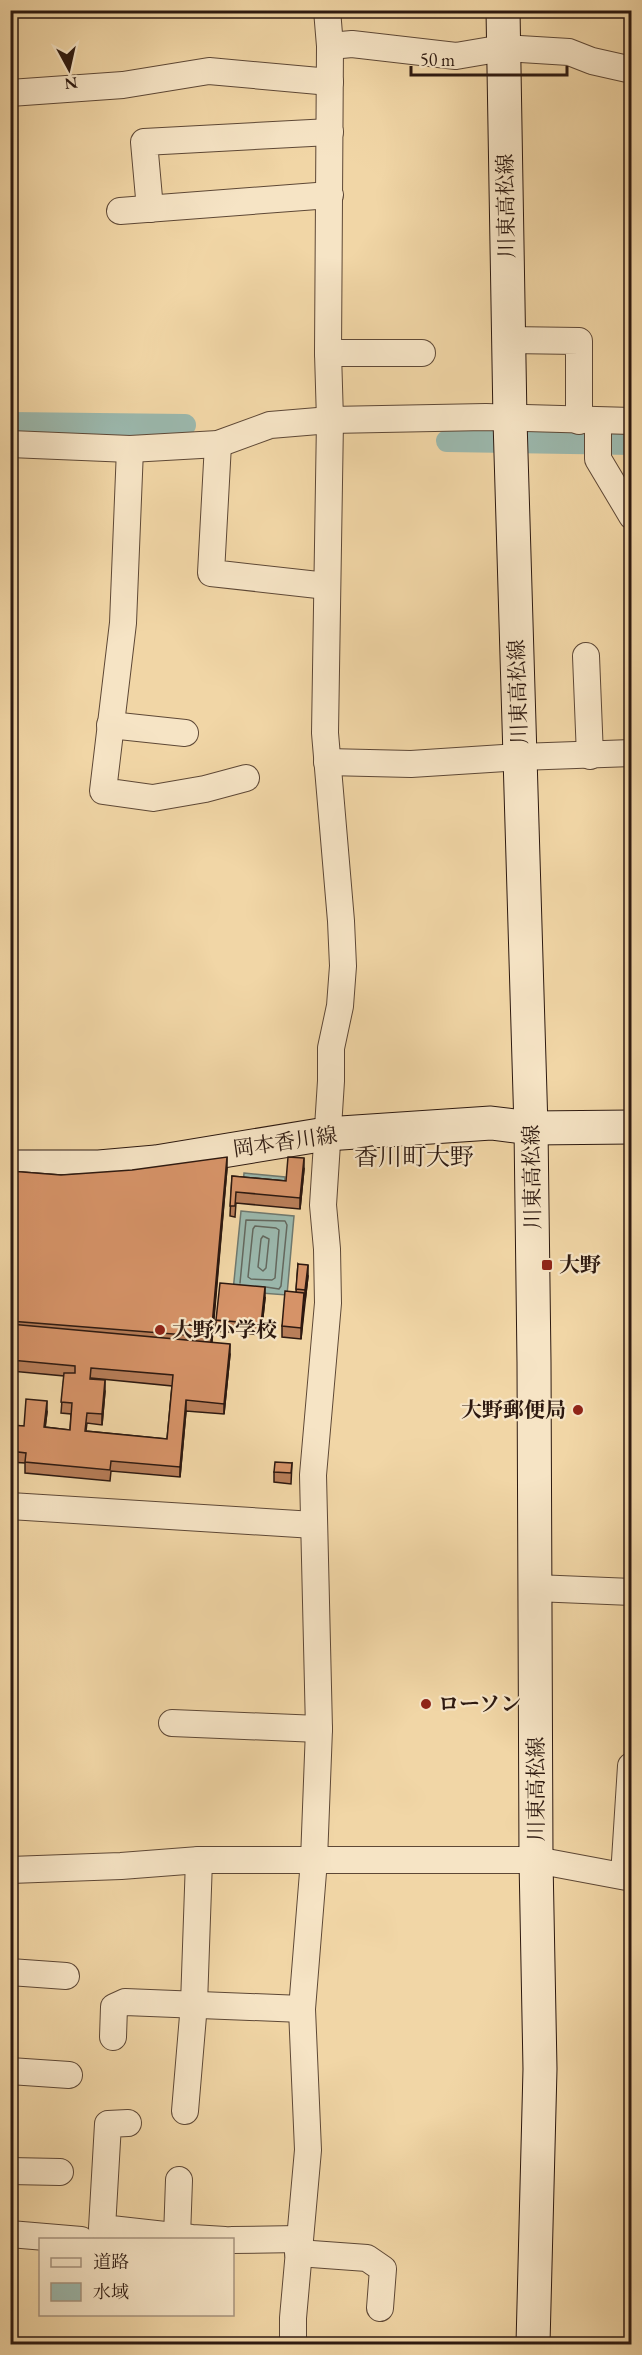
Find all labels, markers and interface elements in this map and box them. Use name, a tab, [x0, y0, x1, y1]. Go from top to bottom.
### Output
north arrow	[39, 39, 99, 99]
scale bar	[411, 39, 567, 77]
text: 50 m	[420, 48, 455, 71]
text: N	[63, 72, 79, 95]
street label: 川東高松線	[491, 153, 520, 259]
street label: 川東高松線	[502, 639, 533, 745]
street label: 岡本香川線	[231, 1121, 339, 1162]
street label: 川東高松線	[517, 1124, 546, 1230]
district label: 香川町大野	[354, 1141, 474, 1172]
place label: 大野	[559, 1251, 601, 1278]
marker: 大野	[540, 1258, 554, 1272]
place label: 大野小学校	[172, 1316, 277, 1343]
marker: 大野小学校	[153, 1323, 167, 1337]
place label: 大野郵便局	[461, 1396, 566, 1423]
marker: 大野郵便局	[571, 1403, 585, 1417]
place label: ローソン	[438, 1690, 521, 1717]
marker: ローソン	[419, 1697, 433, 1711]
street label: 川東高松線	[522, 1737, 549, 1842]
legend	[39, 2238, 234, 2316]
text: 道路	[93, 2250, 129, 2273]
text: 水域	[93, 2280, 129, 2303]

